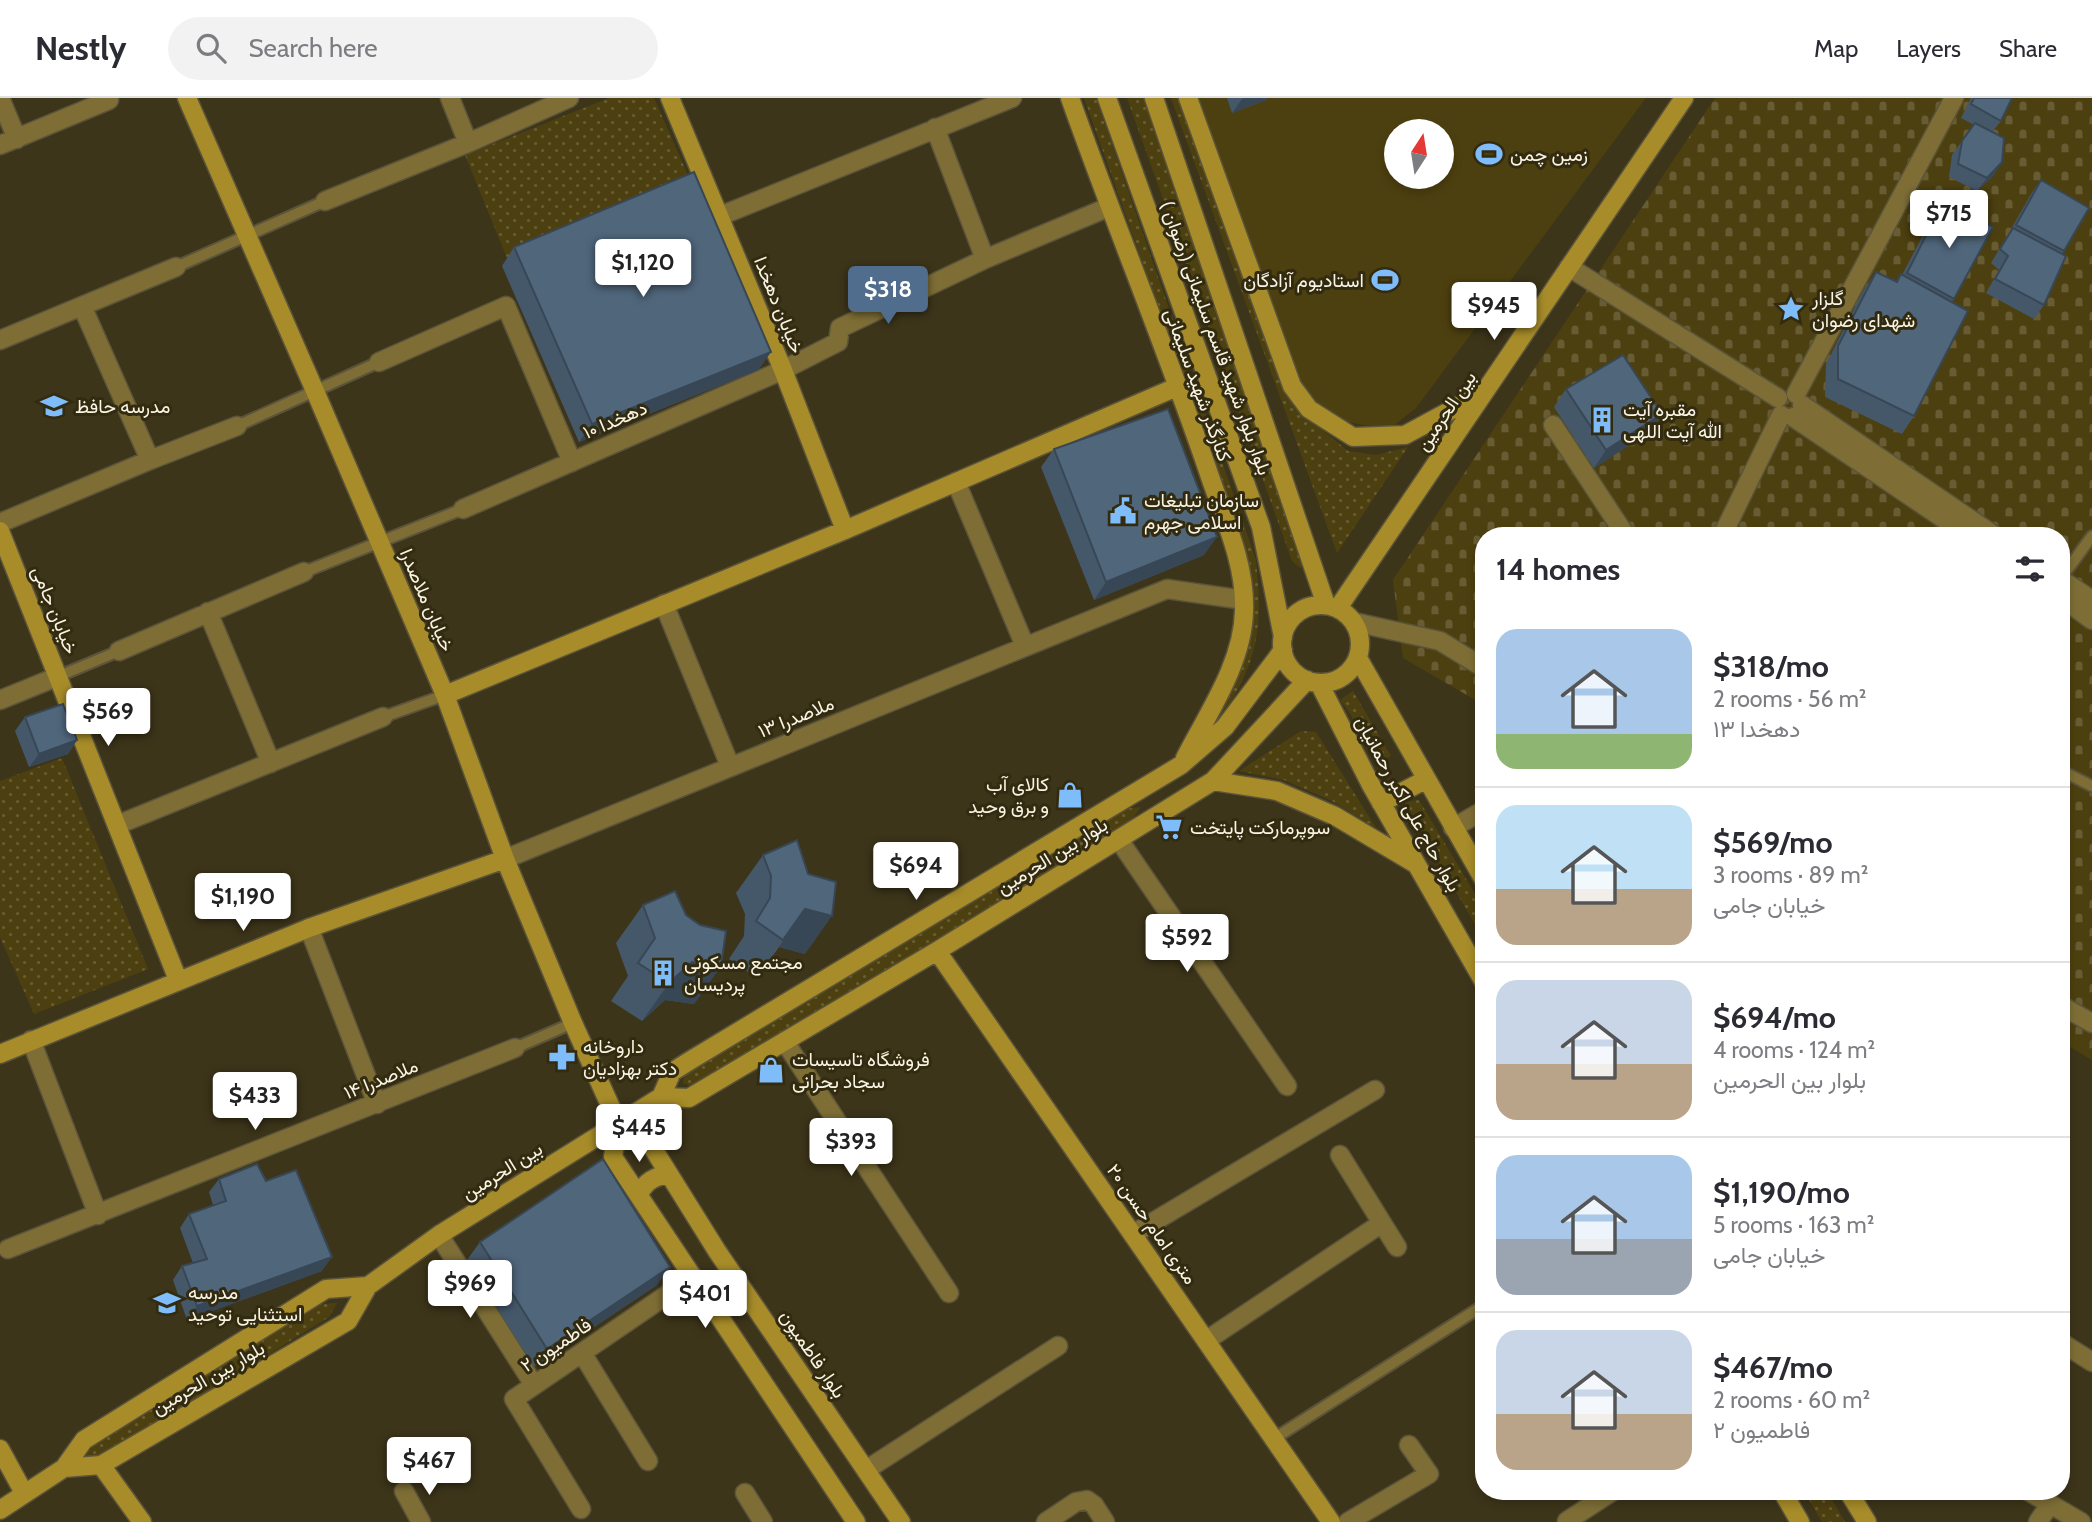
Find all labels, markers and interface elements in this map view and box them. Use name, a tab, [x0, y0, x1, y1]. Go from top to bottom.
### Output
search box	[168, 17, 658, 80]
text: Nestly	[35, 28, 126, 68]
icon: search	[192, 29, 230, 67]
text: Search here	[248, 32, 378, 64]
text: Map	[1814, 34, 1858, 63]
text: Layers	[1896, 34, 1961, 63]
text: Share	[1999, 34, 2057, 63]
north arrow	[1384, 119, 1454, 189]
map controls	[1384, 119, 1454, 189]
sports icon: زمین چمن	[1474, 139, 1504, 169]
place label: زمین چمن	[1510, 143, 1588, 168]
pin: $715	[1908, 190, 1990, 250]
street label: بلوار بلوار شهید قاسم سلیمانی (رضوان )	[1155, 198, 1276, 478]
text: $715	[1926, 199, 1972, 227]
pin: $1,120	[586, 240, 700, 299]
text: $1,120	[611, 248, 675, 276]
street label: خیابان دهخدا	[749, 253, 809, 357]
sports icon: استادیوم آزادگان	[1370, 265, 1400, 295]
pin: $318	[847, 266, 929, 326]
place label: استادیوم آزادگان	[1243, 269, 1364, 293]
text: $318	[864, 275, 912, 303]
pin: $945	[1453, 282, 1535, 342]
place label: گلزار شهدای رضوان	[1811, 287, 1915, 332]
text: $945	[1468, 291, 1520, 319]
place icon: گلزار شهدای رضوان	[1776, 294, 1806, 324]
street label: کنارگذر شهید سلیمانی	[1160, 305, 1236, 465]
street label: بین الحرمین	[1411, 367, 1481, 455]
school or university icon: مدرسه حافظ	[39, 391, 69, 421]
place label: مدرسه حافظ	[75, 395, 170, 418]
street label: دهخدا ۱۰	[579, 396, 651, 444]
place label: مقبره آیت الله آیت اللهی	[1623, 398, 1722, 443]
building icon: مقبره آیت الله آیت اللهی	[1587, 405, 1617, 435]
place label: سازمان تبلیغات اسلامی جهرم	[1144, 489, 1259, 535]
public building icon: سازمان تبلیغات اسلامی جهرم	[1108, 496, 1138, 526]
street label: خیابان ملاصدرا	[395, 545, 459, 655]
icon: filters	[2011, 550, 2049, 588]
text: 14 homes	[1496, 551, 1620, 588]
street label: خیابان جامی	[27, 563, 83, 657]
text: $318/mo	[1713, 648, 1829, 685]
icon: home	[1552, 657, 1636, 741]
text: 2 rooms · 56 m²	[1713, 685, 1867, 713]
pin: $569	[67, 688, 149, 748]
street label: ملاصدرا ۱۳	[755, 691, 837, 743]
text: $569	[82, 697, 134, 725]
street label: بلوار حاج علی اکبر رحمانیان	[1349, 712, 1466, 896]
text: دهخدا ۱۳	[1713, 715, 1800, 743]
place label: کالای آب و برق وحید	[968, 773, 1049, 818]
shop icon: کالای آب و برق وحید	[1055, 780, 1085, 810]
supermarket icon: سوپرمارکت پایتخت	[1154, 812, 1184, 842]
street label: بلوار بین الحرمین	[992, 813, 1112, 899]
place label: سوپرمارکت پایتخت	[1190, 816, 1330, 841]
text: $569/mo	[1713, 824, 1833, 861]
icon: home	[1552, 833, 1636, 917]
pin: $694	[875, 842, 957, 902]
text: $694	[889, 851, 943, 879]
text: 3 rooms · 89 m²	[1713, 861, 1868, 889]
pin: $1,190	[186, 874, 300, 933]
text: $1,190	[211, 882, 275, 910]
text: خیابان جامی	[1713, 891, 1825, 919]
pin: $592	[1146, 914, 1228, 974]
text: $592	[1162, 923, 1212, 951]
place label: مجتمع مسکونی پردیسان	[684, 951, 803, 998]
building icon: مجتمع مسکونی پردیسان	[648, 958, 678, 988]
text: $694/mo	[1713, 999, 1836, 1036]
icon: home	[1552, 1008, 1636, 1092]
place label: داروخانه دکتر بهزادیان	[583, 1035, 677, 1080]
text: 4 rooms · 124 m²	[1713, 1036, 1875, 1064]
pharmacy icon: داروخانه دکتر بهزادیان	[547, 1042, 577, 1072]
place label: فروشگاه تاسیسات سجاد بحرانی	[792, 1048, 930, 1093]
street label: ملاصدرا ۱۴	[341, 1054, 421, 1104]
shop icon: فروشگاه تاسیسات سجاد بحرانی	[756, 1055, 786, 1085]
text: بلوار بین الحرمین	[1713, 1066, 1866, 1094]
pin: $433	[214, 1072, 296, 1132]
text: $433	[229, 1081, 281, 1109]
pin: $445	[598, 1104, 680, 1164]
text: $445	[612, 1113, 666, 1141]
pin: $393	[810, 1118, 892, 1178]
text: $393	[825, 1127, 877, 1155]
street label: بین الحرمین	[457, 1137, 547, 1205]
street label: ۲۰ متری امام حسن	[1101, 1159, 1202, 1289]
text: $1,190/mo	[1713, 1174, 1850, 1211]
icon: home	[1552, 1183, 1636, 1267]
text: 5 rooms · 163 m²	[1713, 1211, 1874, 1239]
text: خیابان جامی	[1713, 1241, 1825, 1269]
pin: $969	[429, 1260, 511, 1320]
text: $969	[444, 1269, 496, 1297]
pin: $401	[664, 1270, 746, 1330]
text: $401	[679, 1279, 731, 1307]
place label: مدرسه استثنایی توحید	[188, 1281, 302, 1326]
school or university icon: مدرسه استثنایی توحید	[152, 1288, 182, 1318]
street label: بلوار فاطمیون	[775, 1306, 851, 1402]
street label: فاطمیون ۲	[516, 1313, 596, 1377]
street label: بلوار بین الحرمین	[147, 1336, 269, 1420]
text: $467/mo	[1713, 1349, 1833, 1386]
icon: home	[1552, 1358, 1636, 1442]
text: 2 rooms · 60 m²	[1713, 1386, 1870, 1414]
text: فاطمیون ۲	[1713, 1416, 1810, 1444]
pin: $467	[388, 1438, 470, 1497]
text: $467	[403, 1446, 455, 1474]

